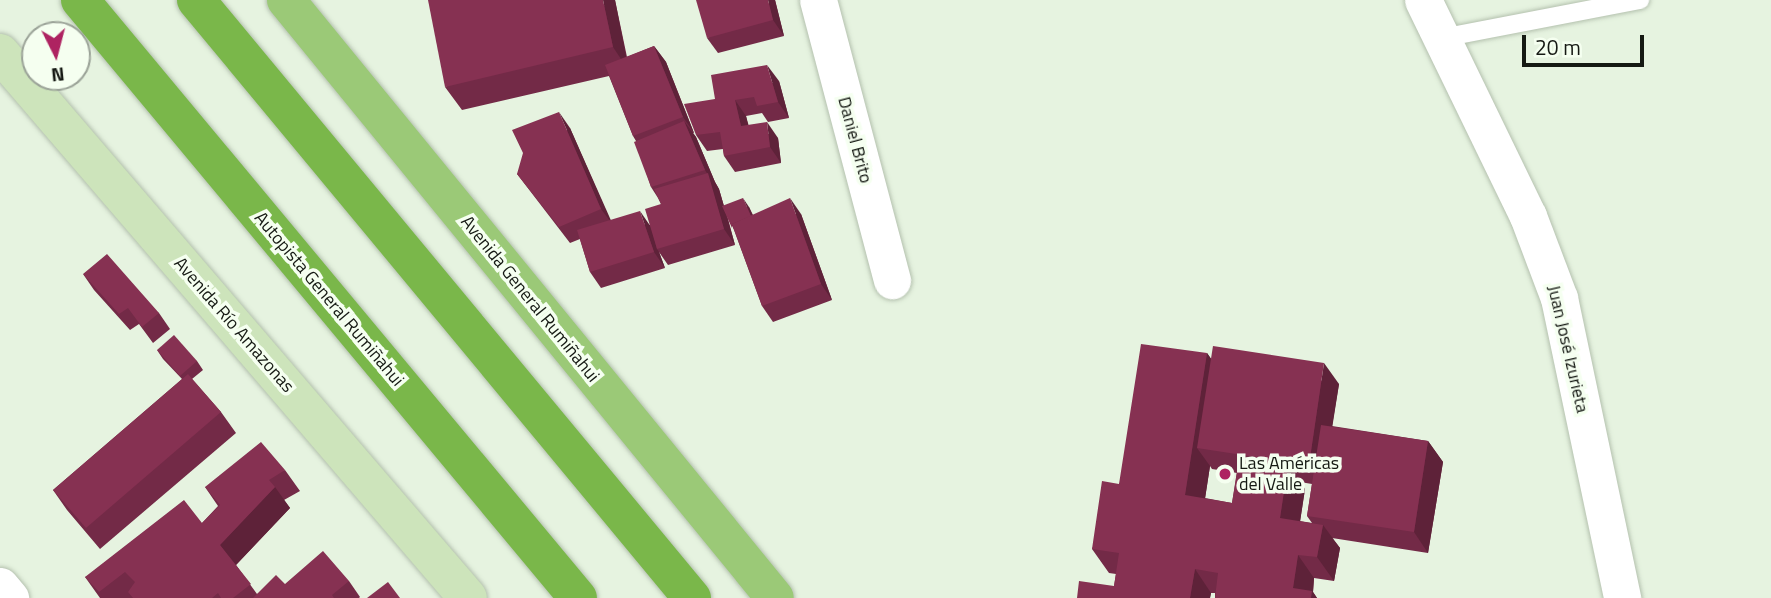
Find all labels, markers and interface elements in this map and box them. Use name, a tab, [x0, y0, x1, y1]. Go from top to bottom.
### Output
north arrow	[21, 21, 91, 91]
scale bar	[1526, 21, 1648, 65]
text: 20 m	[1535, 31, 1581, 63]
text: N	[50, 60, 66, 91]
street label: Daniel Brito	[833, 94, 877, 186]
street label: Autopista General Rumiñahui	[250, 207, 408, 391]
street label: Avenida General Rumiñahui	[456, 211, 604, 387]
street label: Avenida Río Amazonas	[169, 253, 299, 397]
street label: Juan José Izurieta	[1543, 283, 1593, 415]
place label: Las Américas del Valle	[1239, 453, 1339, 496]
marker: Las Américas del Valle	[1217, 466, 1233, 482]

